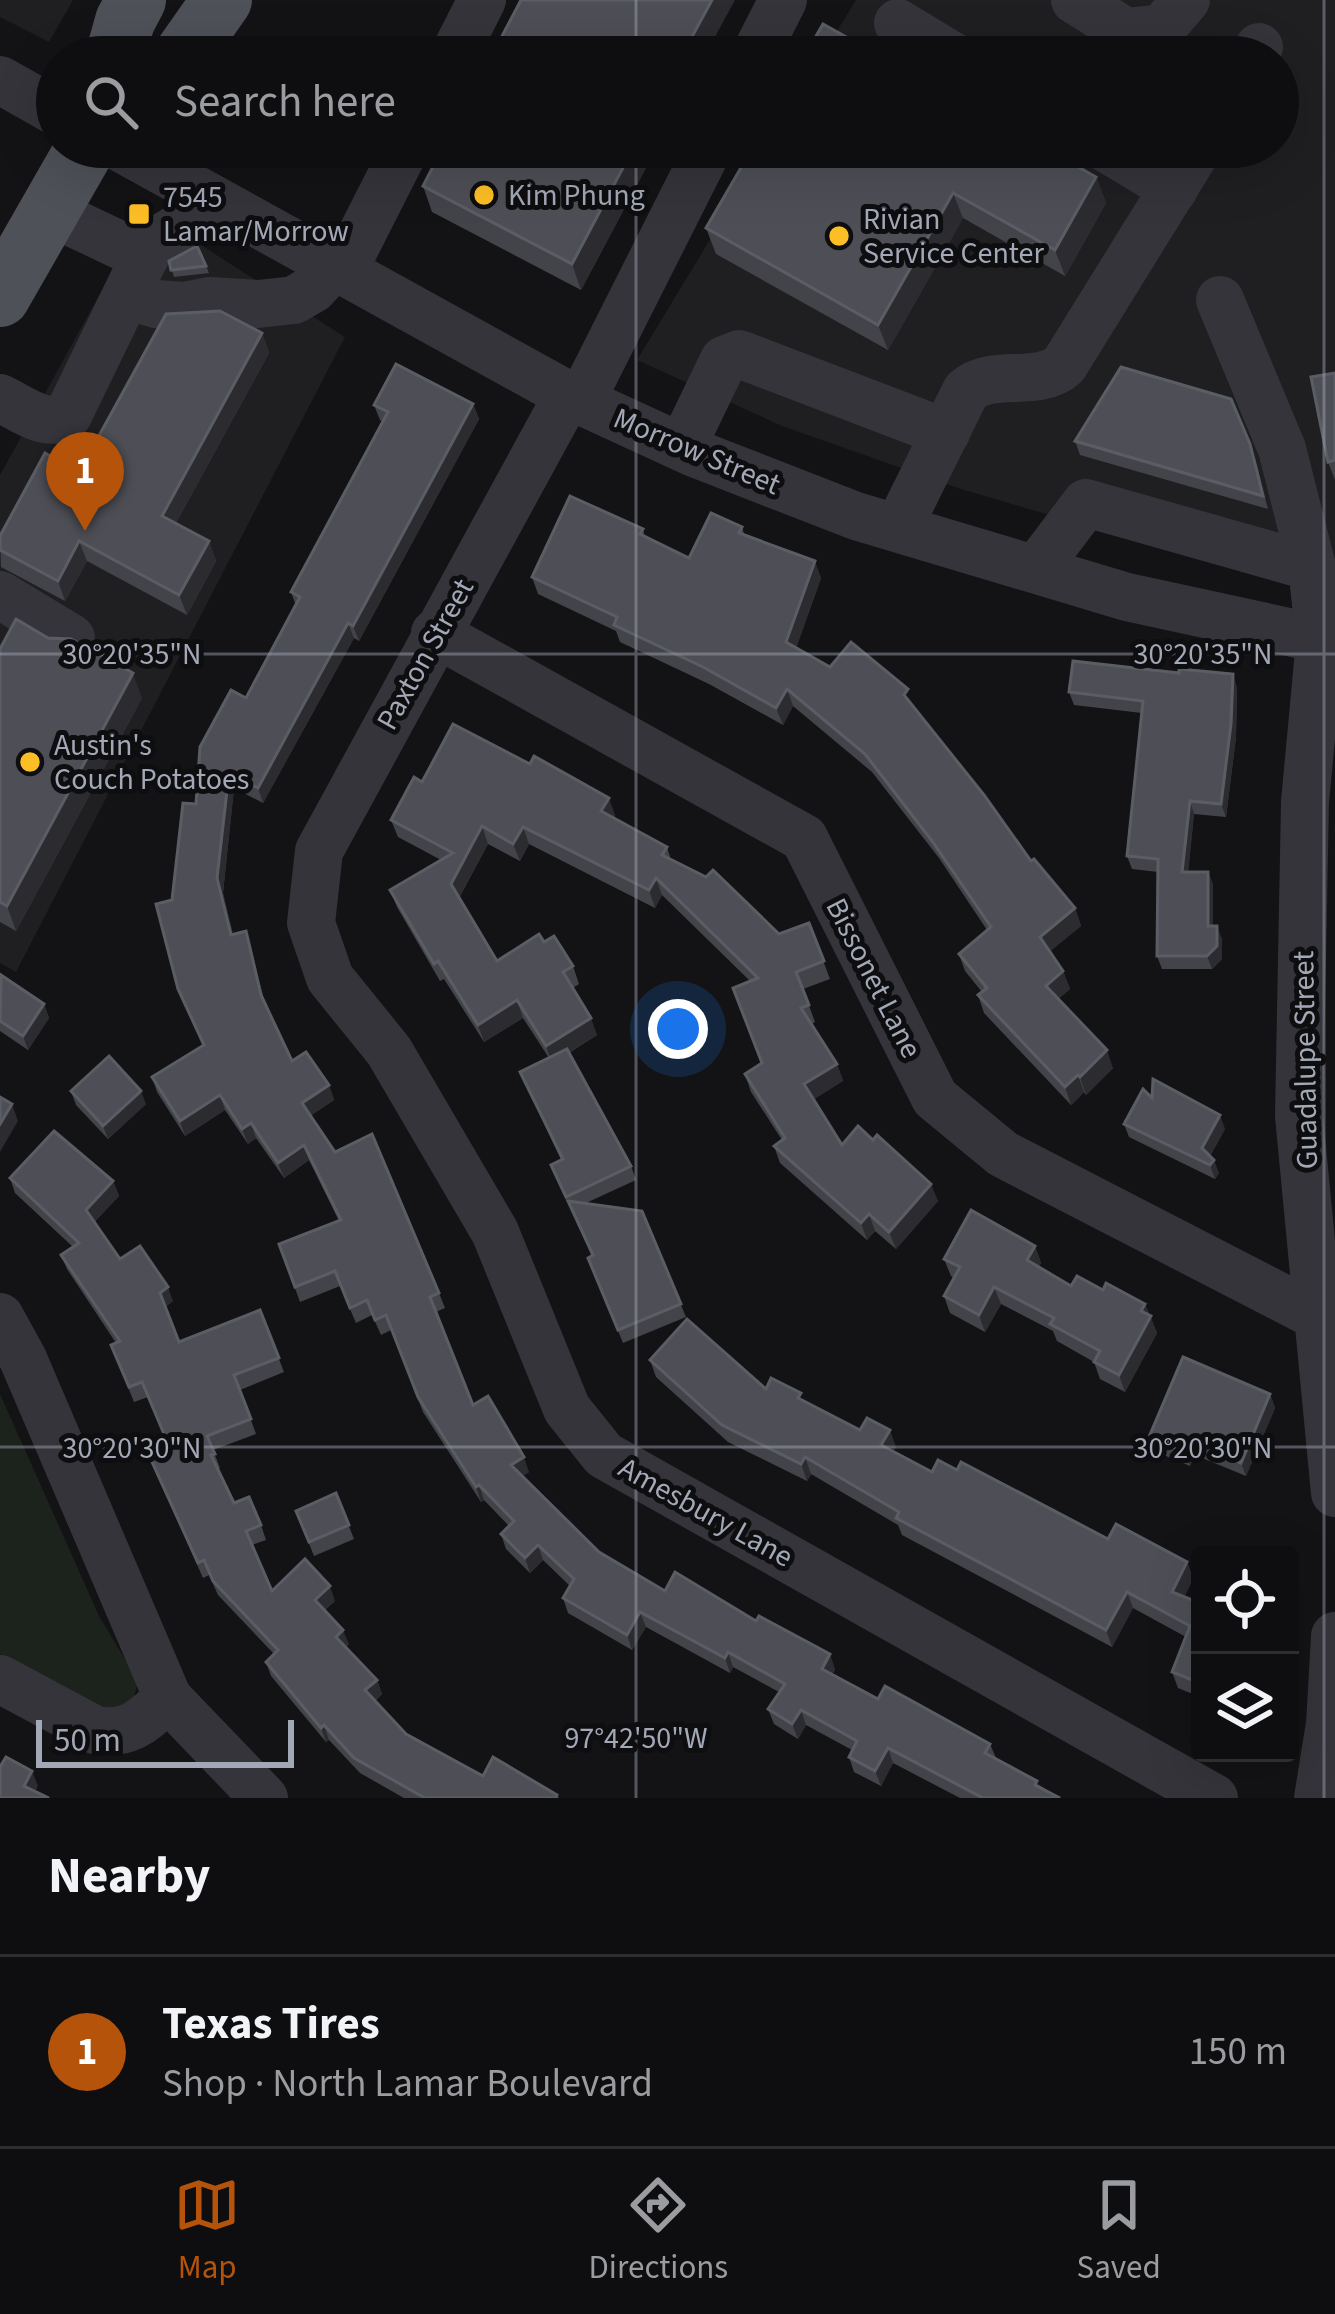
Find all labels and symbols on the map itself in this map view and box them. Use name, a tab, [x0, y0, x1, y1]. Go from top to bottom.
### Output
place label: Kim Phung	[508, 174, 645, 217]
place label: 7545 Lamar/Morrow	[163, 176, 349, 253]
marker: Kim Phung	[471, 182, 497, 208]
place label: Rivian Service Center	[863, 198, 1044, 275]
marker: 7545 Lamar/Morrow	[126, 201, 152, 227]
marker: Rivian Service Center	[826, 223, 852, 249]
street label: Morrow Street	[607, 397, 787, 506]
pin: 1	[46, 432, 124, 531]
street label: Paxton Street	[366, 571, 485, 738]
text: 30°20'35"N	[62, 633, 202, 676]
text: 30°20'35"N	[1133, 633, 1273, 676]
place label: Austin's Couch Potatoes	[54, 724, 249, 801]
marker: Austin's Couch Potatoes	[17, 749, 43, 775]
street label: Bissonet Lane	[815, 891, 932, 1066]
street label: Guadalupe Street	[1282, 950, 1329, 1170]
your location	[648, 999, 708, 1059]
text: 30°20'30"N	[62, 1427, 202, 1470]
text: 30°20'30"N	[1133, 1427, 1273, 1470]
street label: Amesbury Lane	[611, 1447, 801, 1578]
scale bar	[36, 1714, 294, 1767]
text: 97°42'50"W	[564, 1717, 708, 1760]

